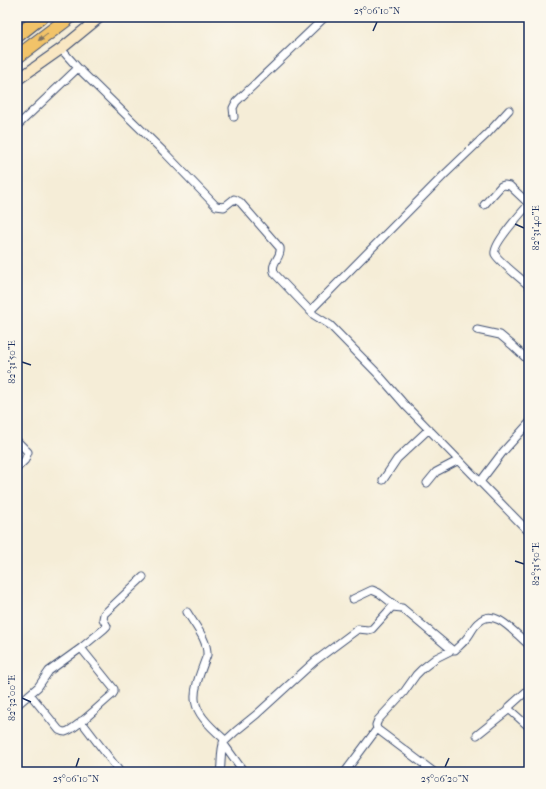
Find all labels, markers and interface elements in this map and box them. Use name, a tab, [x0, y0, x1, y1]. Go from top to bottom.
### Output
text: 25°06'10"N	[354, 5, 401, 17]
one-way arrow	[38, 33, 49, 41]
text: 82°31'40"E	[530, 205, 542, 251]
text: 82°31'50"E	[6, 340, 18, 384]
text: 82°31'50"E	[530, 542, 542, 586]
text: 82°32'00"E	[6, 675, 18, 721]
text: 25°06'10"N	[53, 773, 100, 785]
text: 25°06'20"N	[421, 773, 470, 785]

